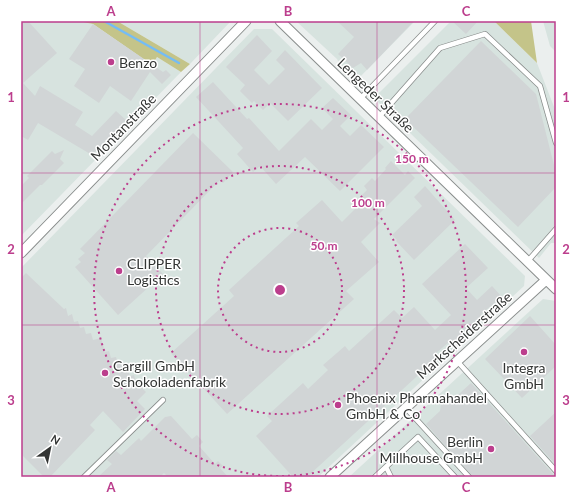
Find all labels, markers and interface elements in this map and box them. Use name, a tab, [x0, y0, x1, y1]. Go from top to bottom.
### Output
text: A	[105, 3, 116, 19]
text: B	[284, 3, 293, 19]
text: C	[462, 3, 471, 19]
place label: Benzo	[119, 54, 157, 71]
street label: Lengeder Straße	[334, 54, 418, 136]
marker: Benzo	[106, 57, 116, 67]
text: 1	[7, 89, 15, 105]
text: 1	[562, 89, 570, 105]
street label: Montanstraße	[87, 90, 159, 164]
text: 150 m	[395, 151, 429, 166]
text: 100 m	[351, 195, 385, 210]
text: 50 m	[311, 238, 337, 253]
text: 2	[7, 241, 15, 257]
text: 2	[562, 241, 570, 257]
place label: CLIPPER Logistics	[127, 255, 181, 288]
marker: CLIPPER Logistics	[114, 266, 124, 276]
centre of rings	[273, 283, 287, 297]
street label: Markscheiderstraße	[413, 288, 515, 382]
marker: Integra GmbH	[519, 347, 529, 357]
place label: Cargill GmbH Schokoladenfabrik	[113, 357, 227, 390]
place label: Integra GmbH	[502, 359, 546, 392]
marker: Cargill GmbH Schokoladenfabrik	[100, 368, 110, 378]
place label: Phoenix Pharmahandel GmbH & Co	[346, 389, 487, 422]
text: 3	[7, 392, 15, 408]
text: 3	[562, 392, 570, 408]
marker: Phoenix Pharmahandel GmbH & Co	[333, 400, 343, 410]
north arrow	[30, 428, 70, 468]
text: N	[49, 431, 63, 447]
place label: Berlin Millhouse GmbH	[380, 433, 483, 466]
marker: Berlin Millhouse GmbH	[486, 444, 496, 454]
text: A	[105, 479, 116, 495]
text: B	[284, 479, 293, 495]
text: C	[462, 479, 471, 495]

